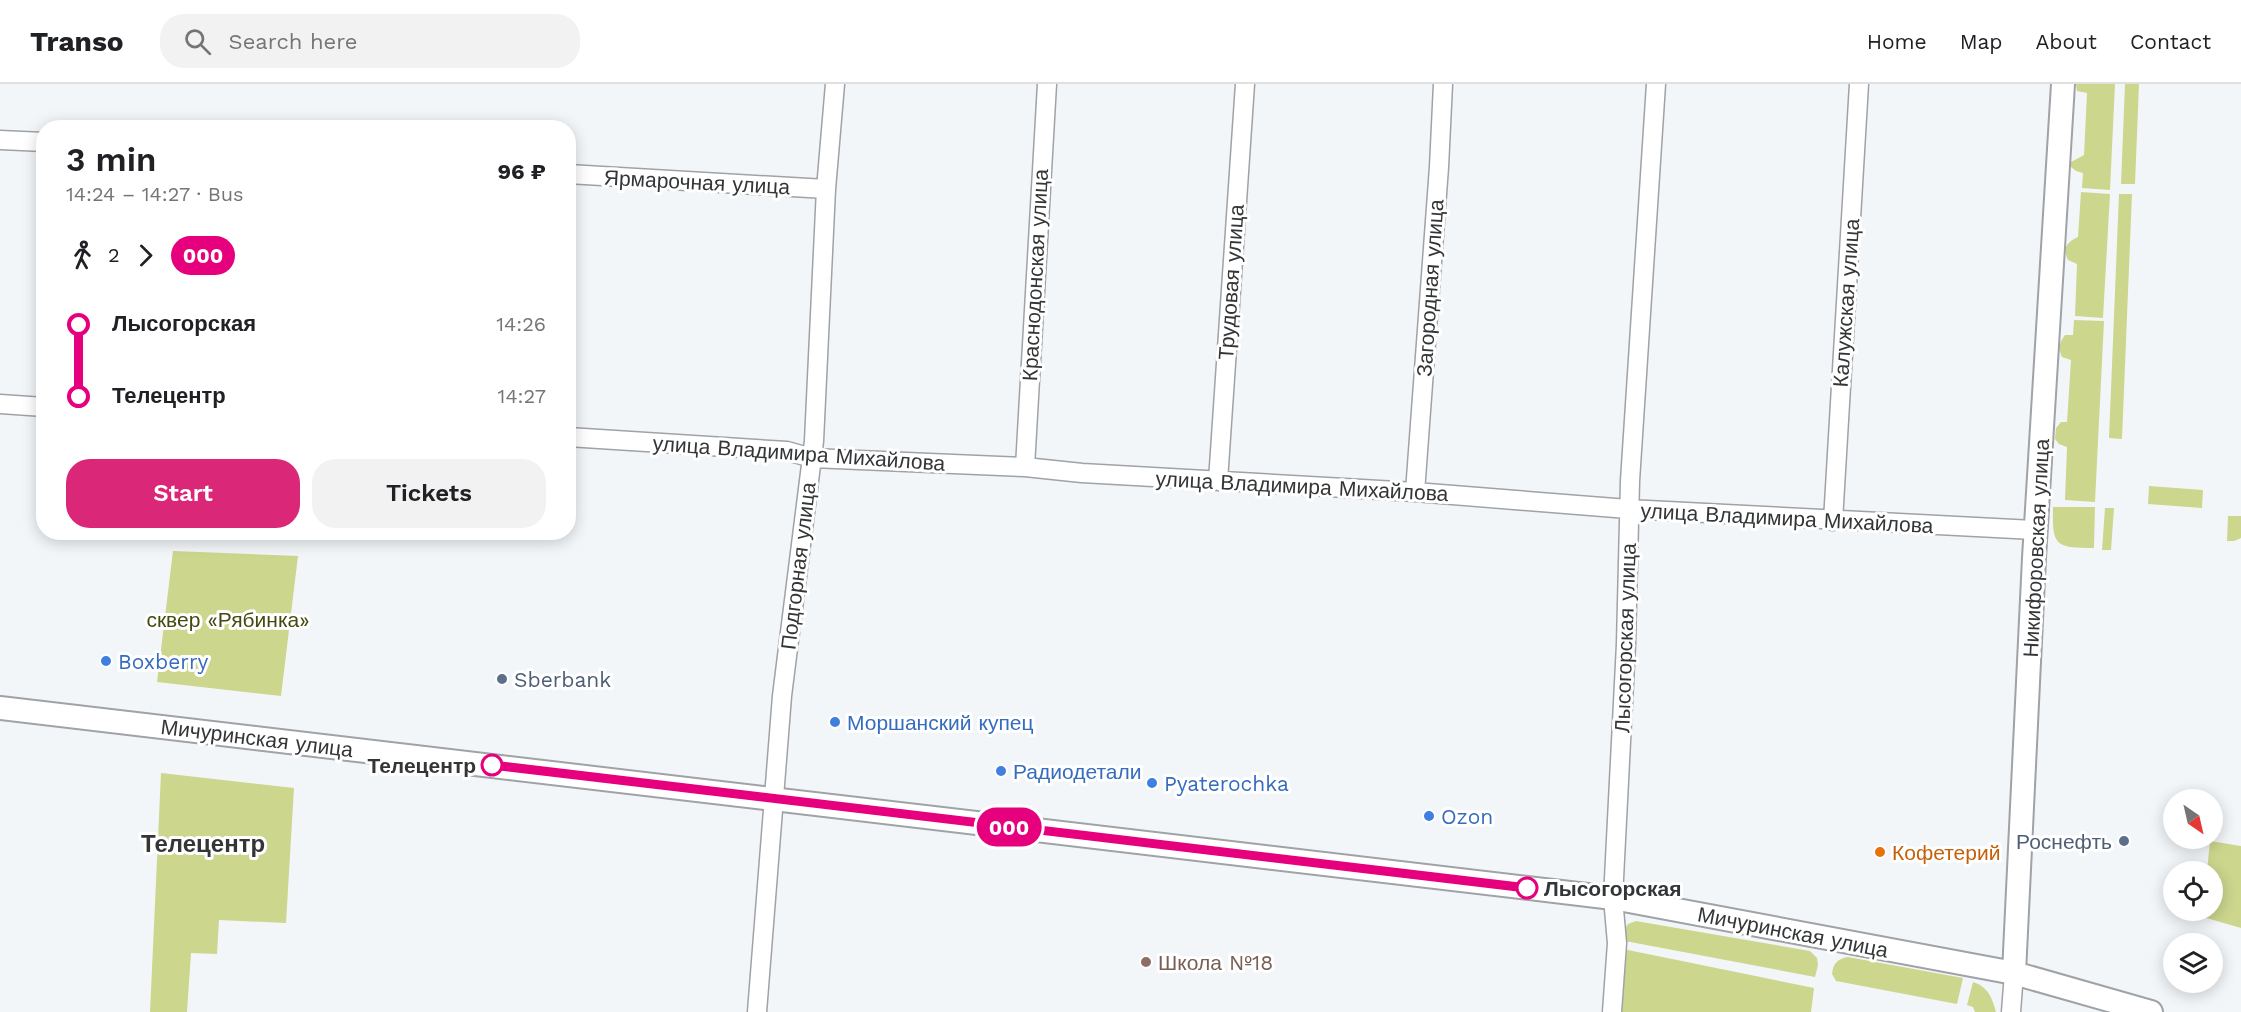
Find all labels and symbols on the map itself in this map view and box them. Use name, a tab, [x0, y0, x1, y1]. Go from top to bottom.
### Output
street label: Ярмарочная улица	[603, 165, 791, 199]
street label: Краснодонская улица	[1017, 168, 1053, 382]
street label: Загородная улица	[1411, 198, 1449, 378]
street label: Трудовая улица	[1213, 203, 1249, 361]
street label: Калужская улица	[1828, 217, 1864, 388]
street label: улица Владимира Михайлова	[652, 430, 946, 476]
street label: Никифоровская улица	[2018, 438, 2054, 658]
street label: улица Владимира Михайлова	[1155, 466, 1449, 506]
street label: Подгорная улица	[775, 480, 821, 651]
street label: улица Владимира Михайлова	[1640, 498, 1934, 538]
street label: Лысогорская улица	[1609, 542, 1641, 733]
park label: сквер «Рябинка»	[146, 607, 310, 632]
place label: Boxberry	[118, 649, 208, 674]
marker: Boxberry	[99, 654, 113, 668]
place label: Sberbank	[514, 667, 611, 692]
marker: Sberbank	[495, 672, 509, 686]
place label: Моршанский купец	[847, 710, 1034, 735]
street label: Мичуринская улица	[159, 714, 355, 762]
marker: Моршанский купец	[828, 715, 842, 729]
place label: Телецентр	[367, 753, 476, 778]
marker: Телецентр	[481, 754, 503, 776]
place label: Радиодетали	[1013, 759, 1141, 784]
marker: Радиодетали	[994, 764, 1008, 778]
place label: Pyaterochka	[1164, 771, 1289, 796]
marker: Pyaterochka	[1145, 776, 1159, 790]
north arrow	[2163, 789, 2223, 849]
place label: Ozon	[1441, 804, 1493, 829]
line badge: 000	[974, 808, 1044, 846]
marker: Ozon	[1422, 809, 1436, 823]
place label: Роснефть	[2016, 829, 2112, 854]
district label: Телецентр	[141, 830, 265, 858]
marker: Роснефть	[2117, 834, 2131, 848]
place label: Кофетерий	[1892, 840, 2000, 865]
marker: Кофетерий	[1873, 845, 1887, 859]
place label: Лысогорская	[1544, 876, 1681, 901]
marker: Лысогорская	[1516, 877, 1538, 899]
street label: Мичуринская улица	[1696, 901, 1891, 963]
place label: Школа №18	[1158, 950, 1273, 975]
marker: Школа №18	[1139, 955, 1153, 969]

